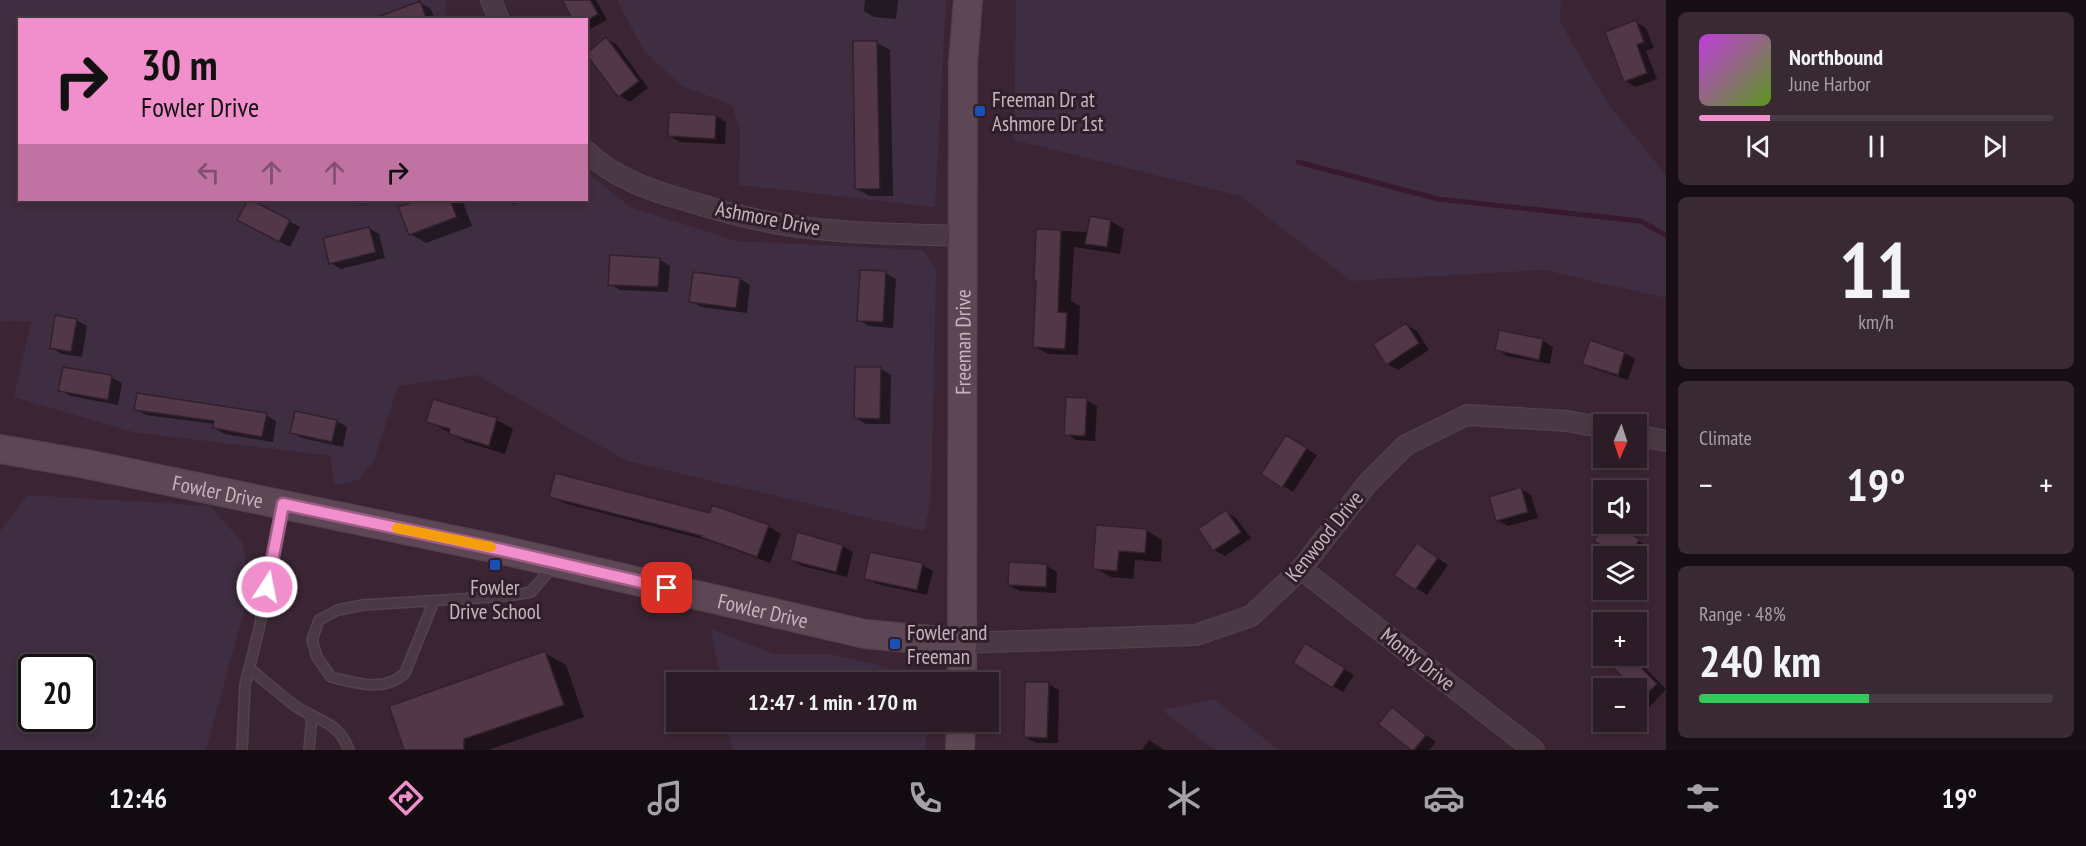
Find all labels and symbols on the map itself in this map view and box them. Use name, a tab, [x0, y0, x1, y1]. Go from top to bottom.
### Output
place label: Freeman Dr at Ashmore Dr 1st	[992, 86, 1104, 137]
marker: Freeman Dr at Ashmore Dr 1st	[973, 104, 987, 118]
street label: Ashmore Drive	[713, 195, 823, 241]
street label: Freeman Drive	[949, 289, 976, 395]
north arrow	[1593, 414, 1647, 468]
street label: Fowler Drive	[170, 469, 266, 514]
street label: Kenwood Drive	[1279, 485, 1369, 587]
position arrow	[235, 555, 299, 619]
marker: Fowler Drive School	[488, 558, 502, 572]
pin	[641, 562, 692, 613]
place label: Fowler Drive School	[449, 574, 541, 625]
street label: Fowler Drive	[715, 587, 811, 634]
place label: Fowler and Freeman	[907, 619, 987, 670]
street label: Monty Drive	[1375, 622, 1461, 696]
marker: Fowler and Freeman	[888, 637, 902, 651]
speed limit sign: 20	[18, 654, 96, 732]

